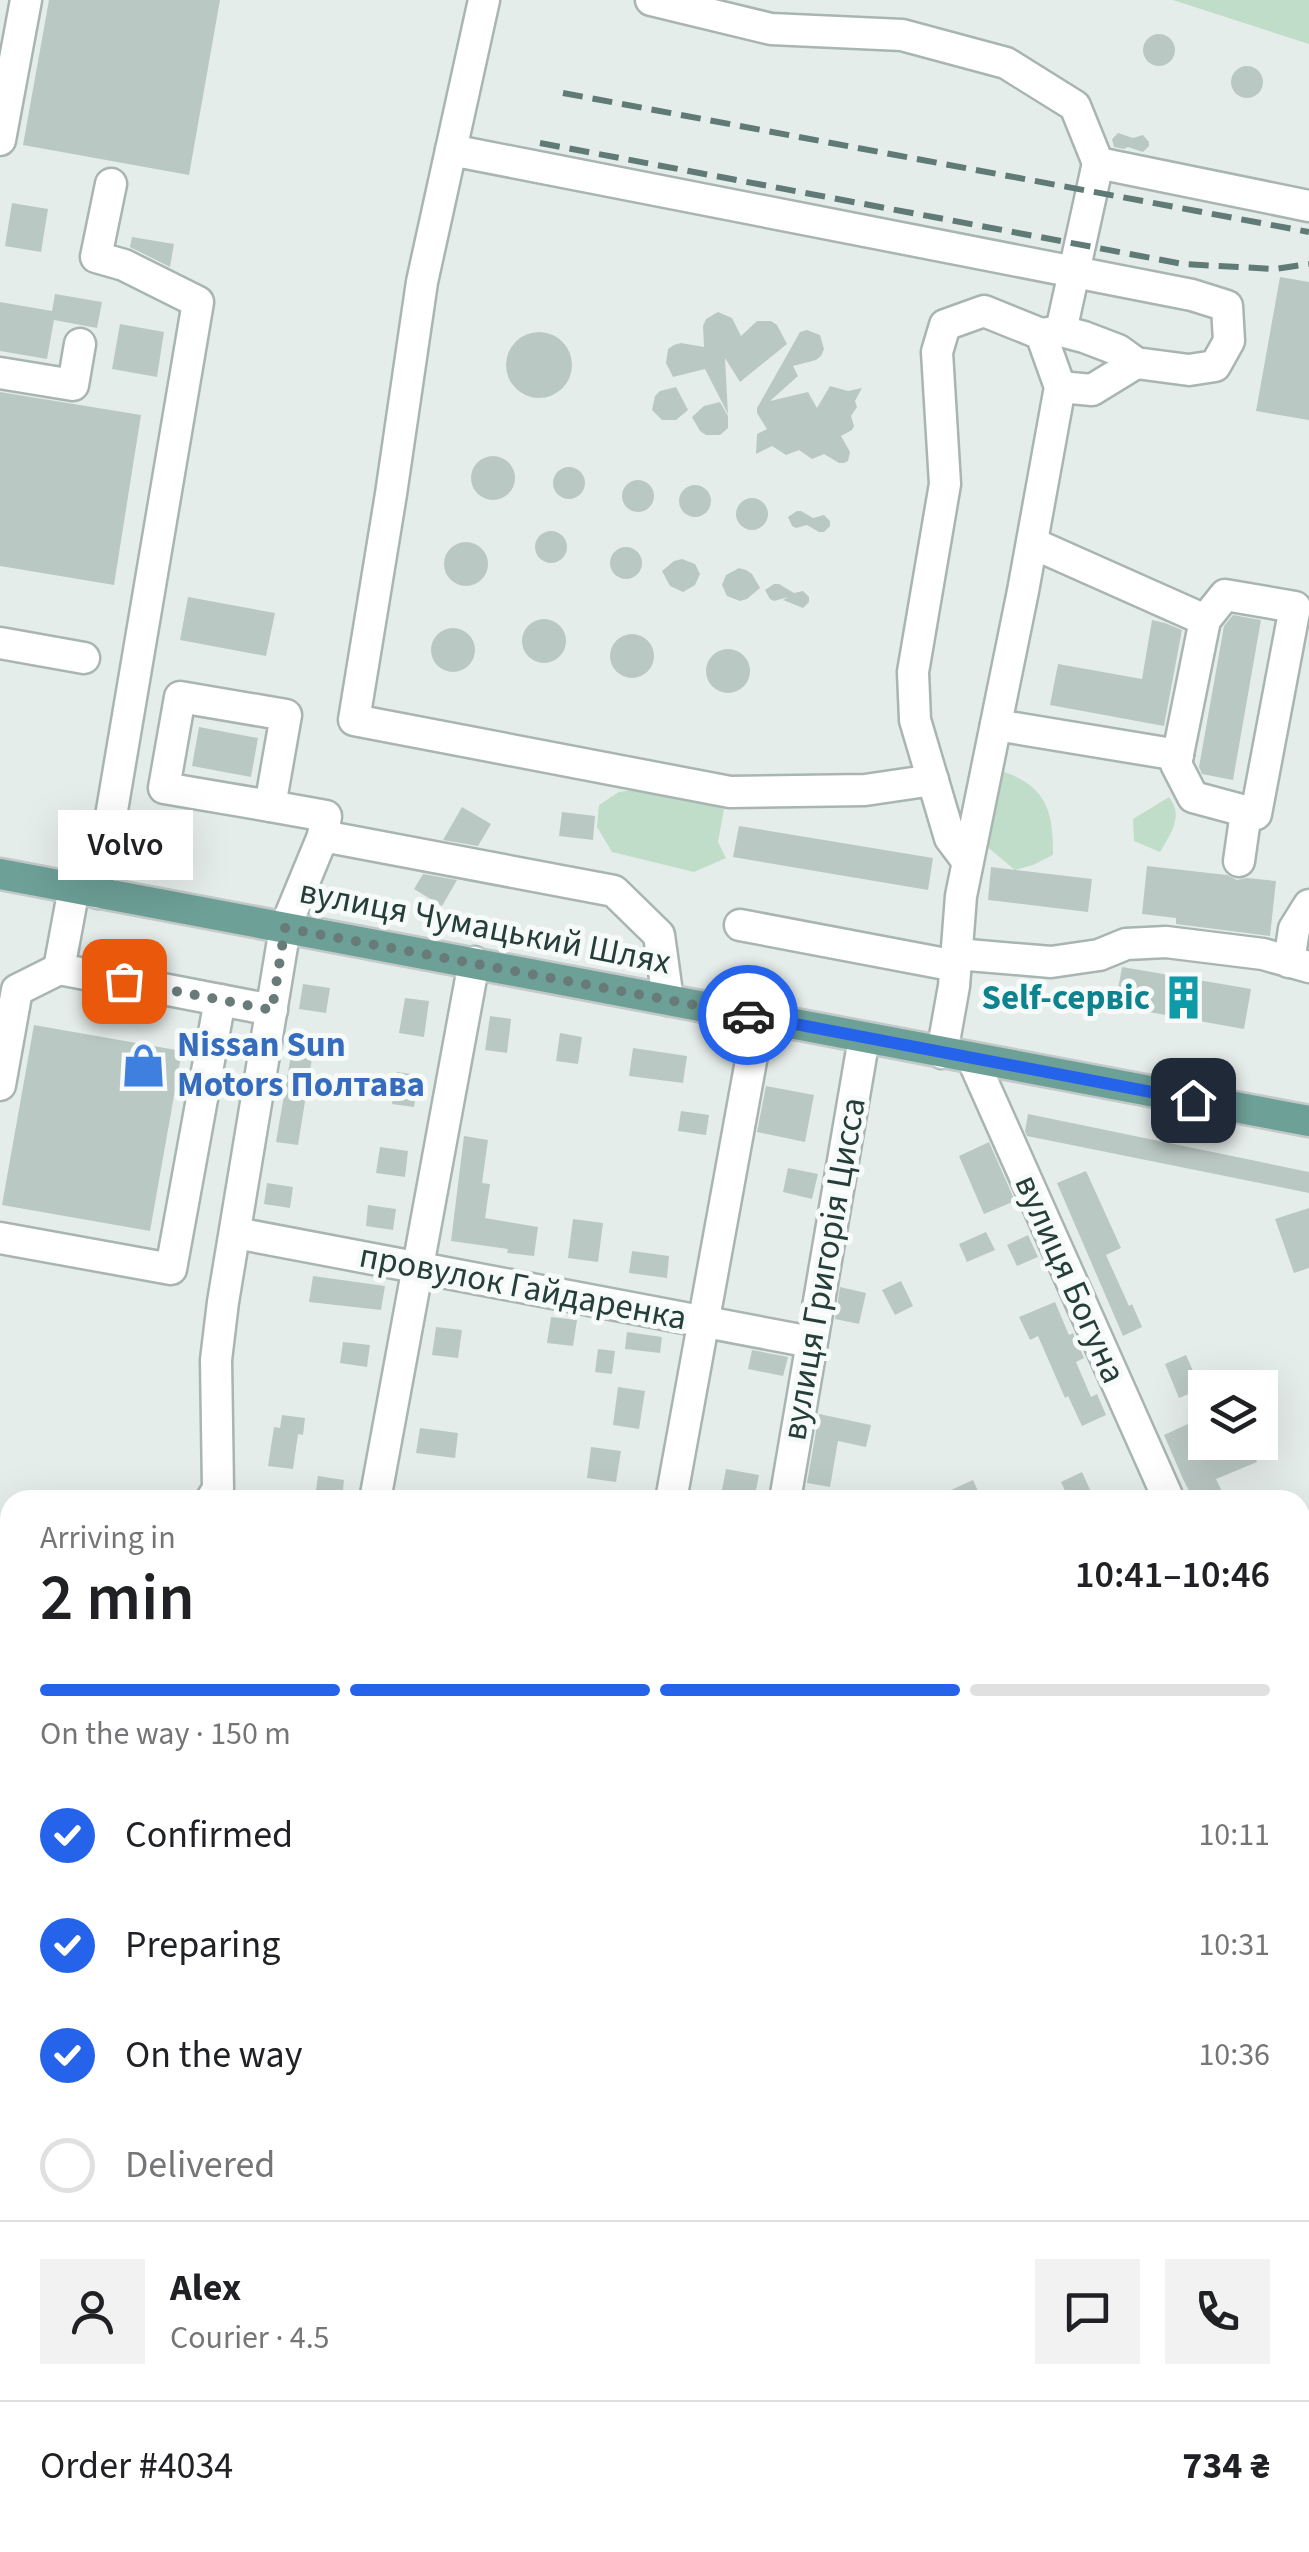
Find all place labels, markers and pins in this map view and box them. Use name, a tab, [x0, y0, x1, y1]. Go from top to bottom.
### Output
callout: Volvo	[56, 811, 192, 881]
pin	[82, 939, 167, 1024]
place label: Self-сервіс	[981, 973, 1150, 1023]
building icon: Self-сервіс	[1159, 974, 1207, 1022]
place label: Nissan Sun Motors Полтава	[177, 1020, 425, 1110]
shop icon: Nissan Sun Motors Полтава	[120, 1041, 168, 1089]
pin	[1151, 1058, 1236, 1143]

